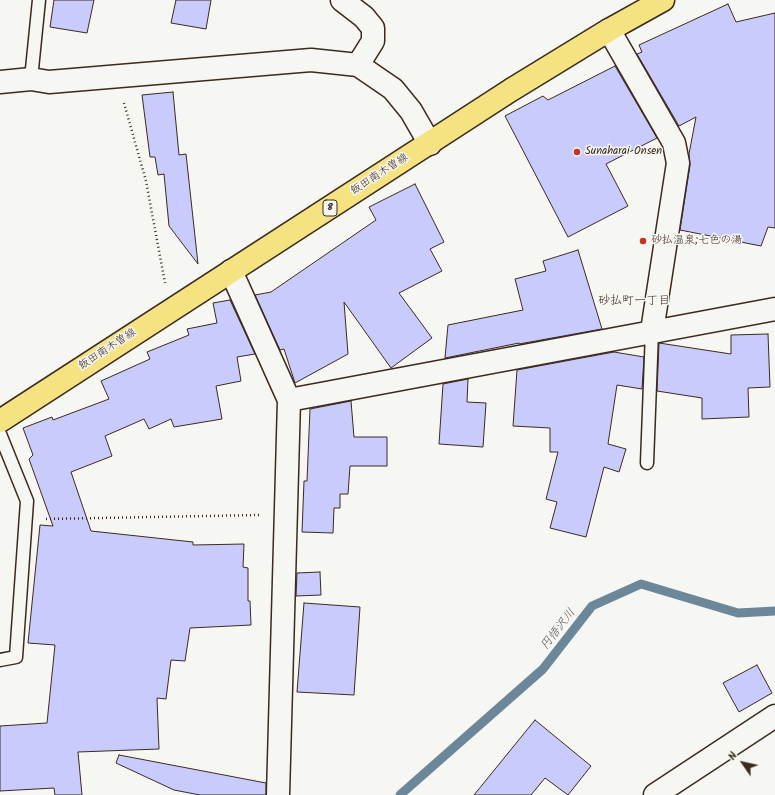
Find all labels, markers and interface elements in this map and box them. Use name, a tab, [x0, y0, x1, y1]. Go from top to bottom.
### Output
place label: Sunaharai Onsen	[585, 145, 662, 159]
marker: Sunaharai Onsen	[572, 147, 582, 157]
street label: 飯田南木曽線	[349, 151, 411, 199]
road number: 8	[323, 200, 337, 216]
place label: 砂払温泉;七色の湯	[651, 234, 742, 248]
marker: 砂払温泉;七色の湯	[638, 236, 648, 246]
district label: 砂払町一丁目	[598, 295, 670, 309]
street label: 飯田南木曽線	[77, 326, 139, 374]
water label: 円悟沢川	[539, 607, 579, 653]
north arrow	[723, 743, 763, 783]
text: N	[724, 748, 742, 764]

